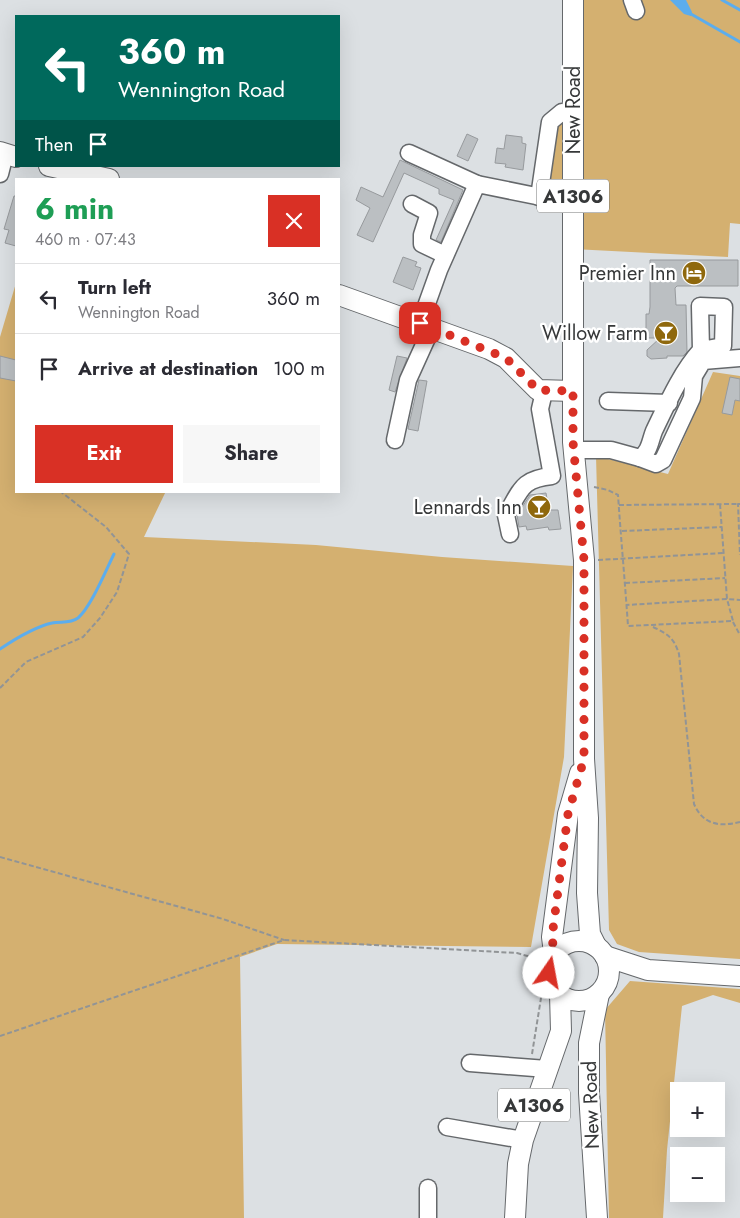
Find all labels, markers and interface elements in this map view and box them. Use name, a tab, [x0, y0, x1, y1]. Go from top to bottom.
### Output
text: 360 m	[118, 27, 226, 77]
icon: left	[35, 35, 100, 100]
street label: New Road	[559, 66, 588, 154]
text: Wennington Road	[118, 73, 285, 105]
icon: arrive	[84, 130, 112, 158]
text: Then	[35, 131, 74, 158]
road number: A1306	[537, 180, 609, 212]
text: 6 min	[35, 187, 114, 230]
button: close	[268, 195, 320, 247]
text: 460 m · 07:43	[35, 228, 136, 251]
place label: Premier Inn	[579, 259, 676, 288]
hotel icon: Premier Inn	[681, 260, 707, 286]
text: Turn left	[78, 274, 151, 301]
icon: left	[35, 285, 63, 313]
text: 360 m	[267, 285, 320, 312]
text: Wennington Road	[78, 301, 200, 324]
pin	[399, 302, 441, 344]
icon: arrive	[406, 309, 434, 337]
place label: Willow Farm	[542, 319, 648, 348]
bar icon: Willow Farm	[653, 320, 679, 346]
icon: arrive	[35, 355, 63, 383]
text: Arrive at destination	[78, 355, 258, 382]
text: 100 m	[273, 355, 325, 382]
button: Exit	[35, 425, 173, 483]
button: Share	[183, 425, 320, 483]
place label: Lennards Inn	[414, 493, 522, 522]
bar icon: Lennards Inn	[526, 494, 552, 520]
position arrow	[522, 946, 574, 998]
street label: New Road	[575, 1060, 607, 1150]
map controls	[670, 1082, 725, 1202]
button: +	[670, 1082, 725, 1137]
road number: A1306	[498, 1088, 570, 1122]
button: −	[670, 1147, 725, 1202]

